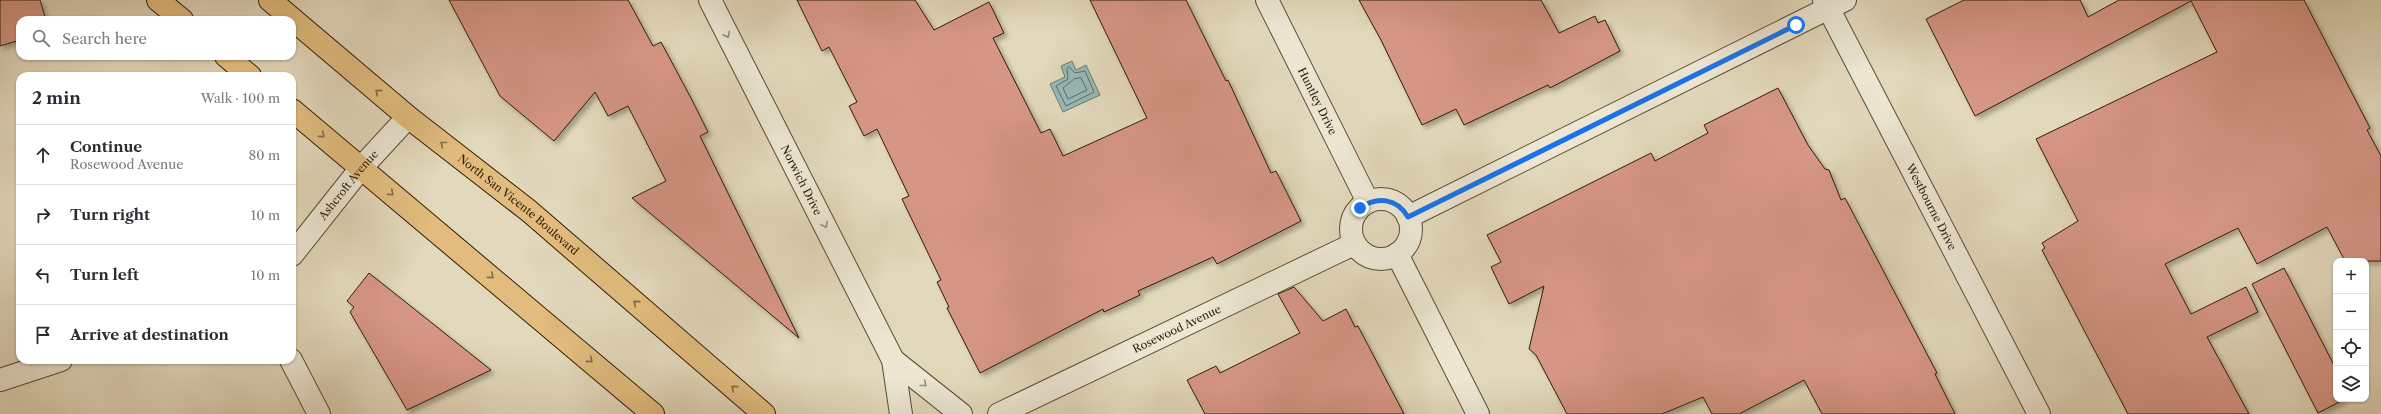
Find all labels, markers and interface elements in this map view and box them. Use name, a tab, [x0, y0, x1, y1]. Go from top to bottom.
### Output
search box	[16, 16, 296, 60]
route start	[1787, 16, 1805, 34]
icon: search	[30, 27, 52, 49]
text: Search here	[62, 29, 147, 48]
one-way arrow	[722, 30, 730, 38]
street label: Huntley Drive	[1295, 65, 1340, 137]
text: 2 min	[32, 88, 81, 108]
one-way arrow	[375, 89, 383, 96]
text: Walk · 100 m	[201, 90, 280, 106]
one-way arrow	[317, 131, 325, 138]
text: Continue	[70, 137, 142, 156]
one-way arrow	[440, 142, 447, 149]
street label: Norwich Drive	[778, 143, 825, 218]
icon: ahead	[32, 144, 54, 166]
text: 80 m	[248, 147, 280, 163]
street label: Ashcroft Avenue	[315, 147, 381, 223]
street label: North San Vicente Boulevard	[455, 151, 582, 258]
text: Rosewood Avenue	[70, 156, 184, 172]
street label: Westbourne Drive	[1903, 160, 1960, 252]
one-way arrow	[387, 189, 394, 196]
route end	[1351, 199, 1369, 217]
icon: right	[32, 204, 54, 226]
text: Turn right	[70, 205, 150, 224]
text: 10 m	[251, 207, 280, 223]
one-way arrow	[820, 221, 827, 229]
map controls	[2333, 258, 2369, 402]
button: +	[2333, 258, 2369, 294]
icon: left	[32, 264, 54, 286]
text: Turn left	[70, 265, 139, 284]
text: 10 m	[251, 267, 280, 283]
one-way arrow	[486, 272, 494, 279]
button: −	[2333, 294, 2369, 330]
one-way arrow	[633, 301, 641, 308]
street label: Rosewood Avenue	[1130, 302, 1223, 356]
icon: arrive	[32, 324, 54, 346]
text: Arrive at destination	[70, 325, 229, 344]
button: locate	[2333, 330, 2369, 366]
one-way arrow	[586, 356, 593, 363]
button: layers	[2333, 366, 2369, 402]
one-way arrow	[919, 379, 926, 386]
one-way arrow	[731, 386, 739, 393]

